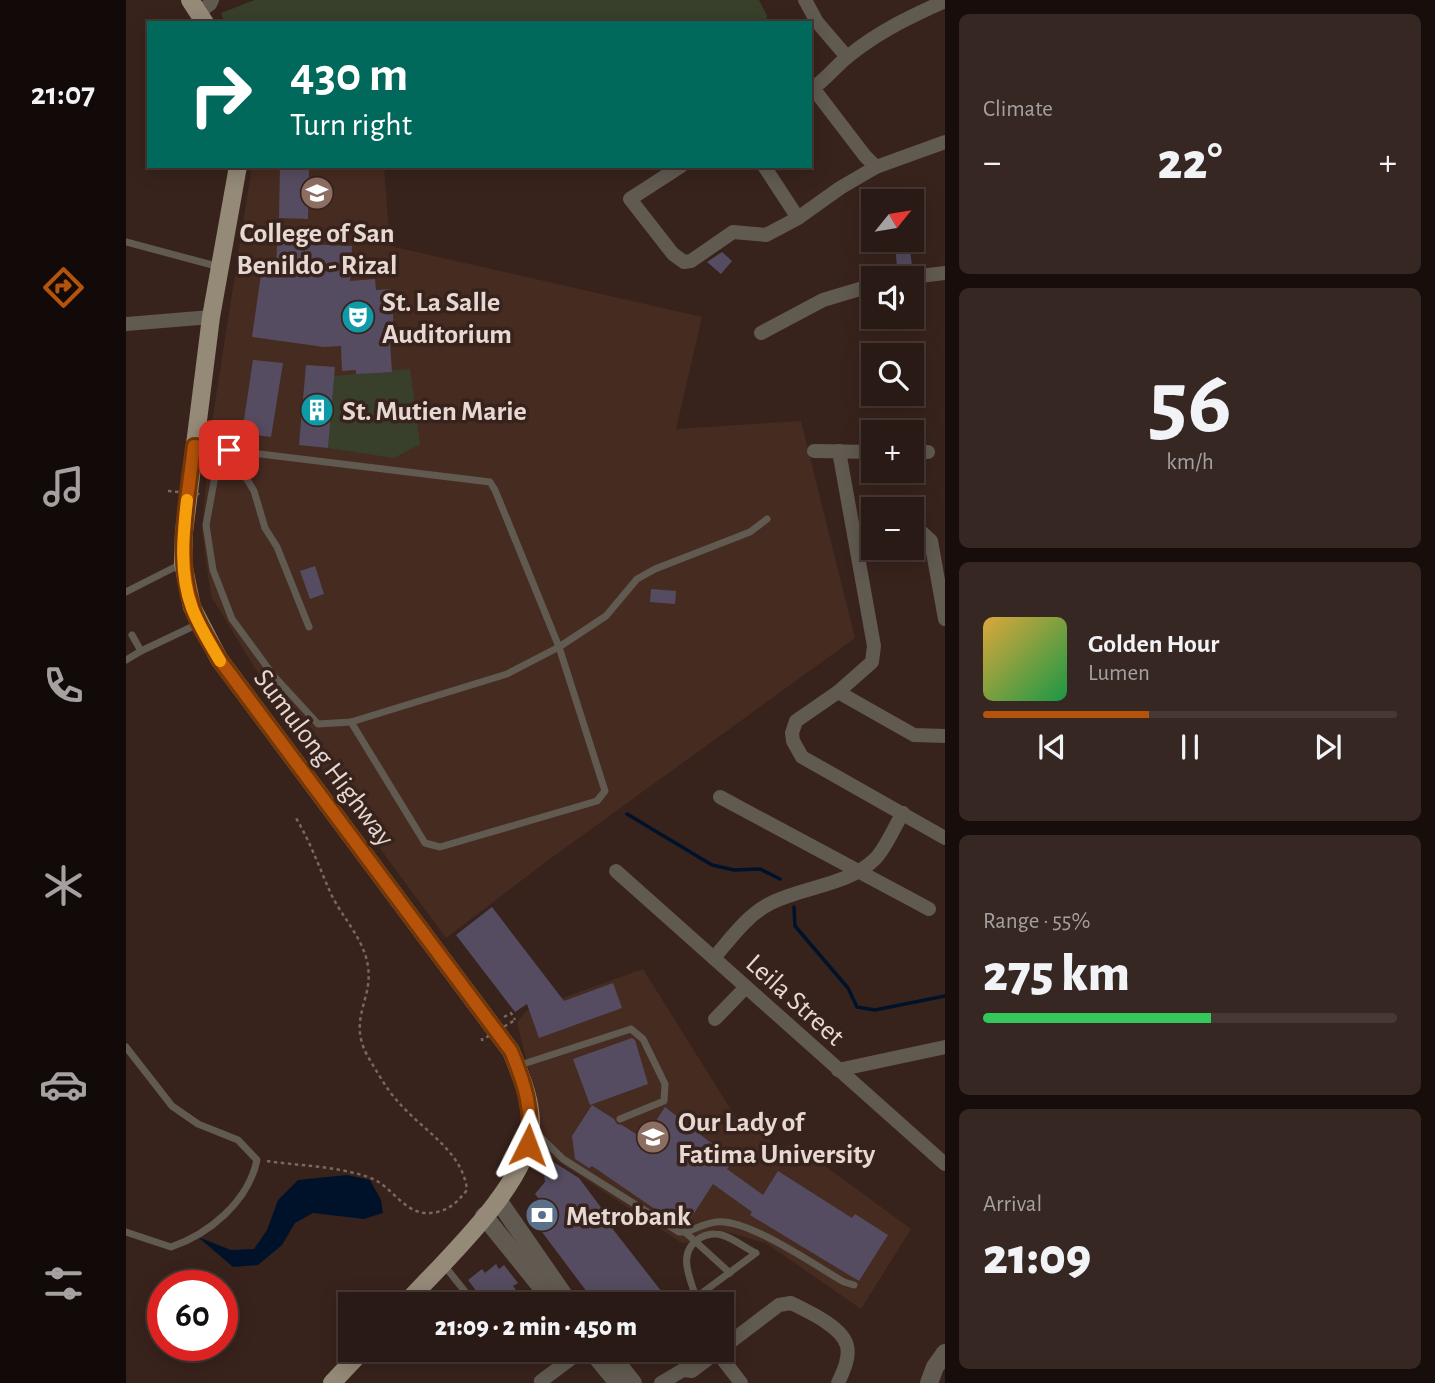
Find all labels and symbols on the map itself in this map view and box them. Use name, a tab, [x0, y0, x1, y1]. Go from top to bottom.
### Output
school or university icon: College of San Benildo - Rizal	[298, 174, 336, 212]
north arrow	[861, 189, 924, 252]
place label: College of San Benildo - Rizal	[237, 220, 397, 280]
place label: St. La Salle Auditorium	[382, 289, 512, 349]
theatre icon: St. La Salle Auditorium	[339, 298, 377, 336]
building icon: St. Mutien Marie	[298, 391, 336, 429]
place label: St. Mutien Marie	[342, 398, 527, 426]
pin	[199, 420, 259, 480]
street label: Sumulong Highway	[248, 665, 399, 852]
street label: Leila Street	[740, 949, 849, 1052]
position arrow	[491, 1108, 565, 1182]
place label: Our Lady of Fatima University	[678, 1109, 876, 1169]
school or university icon: Our Lady of Fatima University	[634, 1118, 672, 1156]
bank icon: Metrobank	[523, 1196, 561, 1234]
place label: Metrobank	[566, 1203, 691, 1231]
speed limit sign: 60	[147, 1270, 238, 1361]

